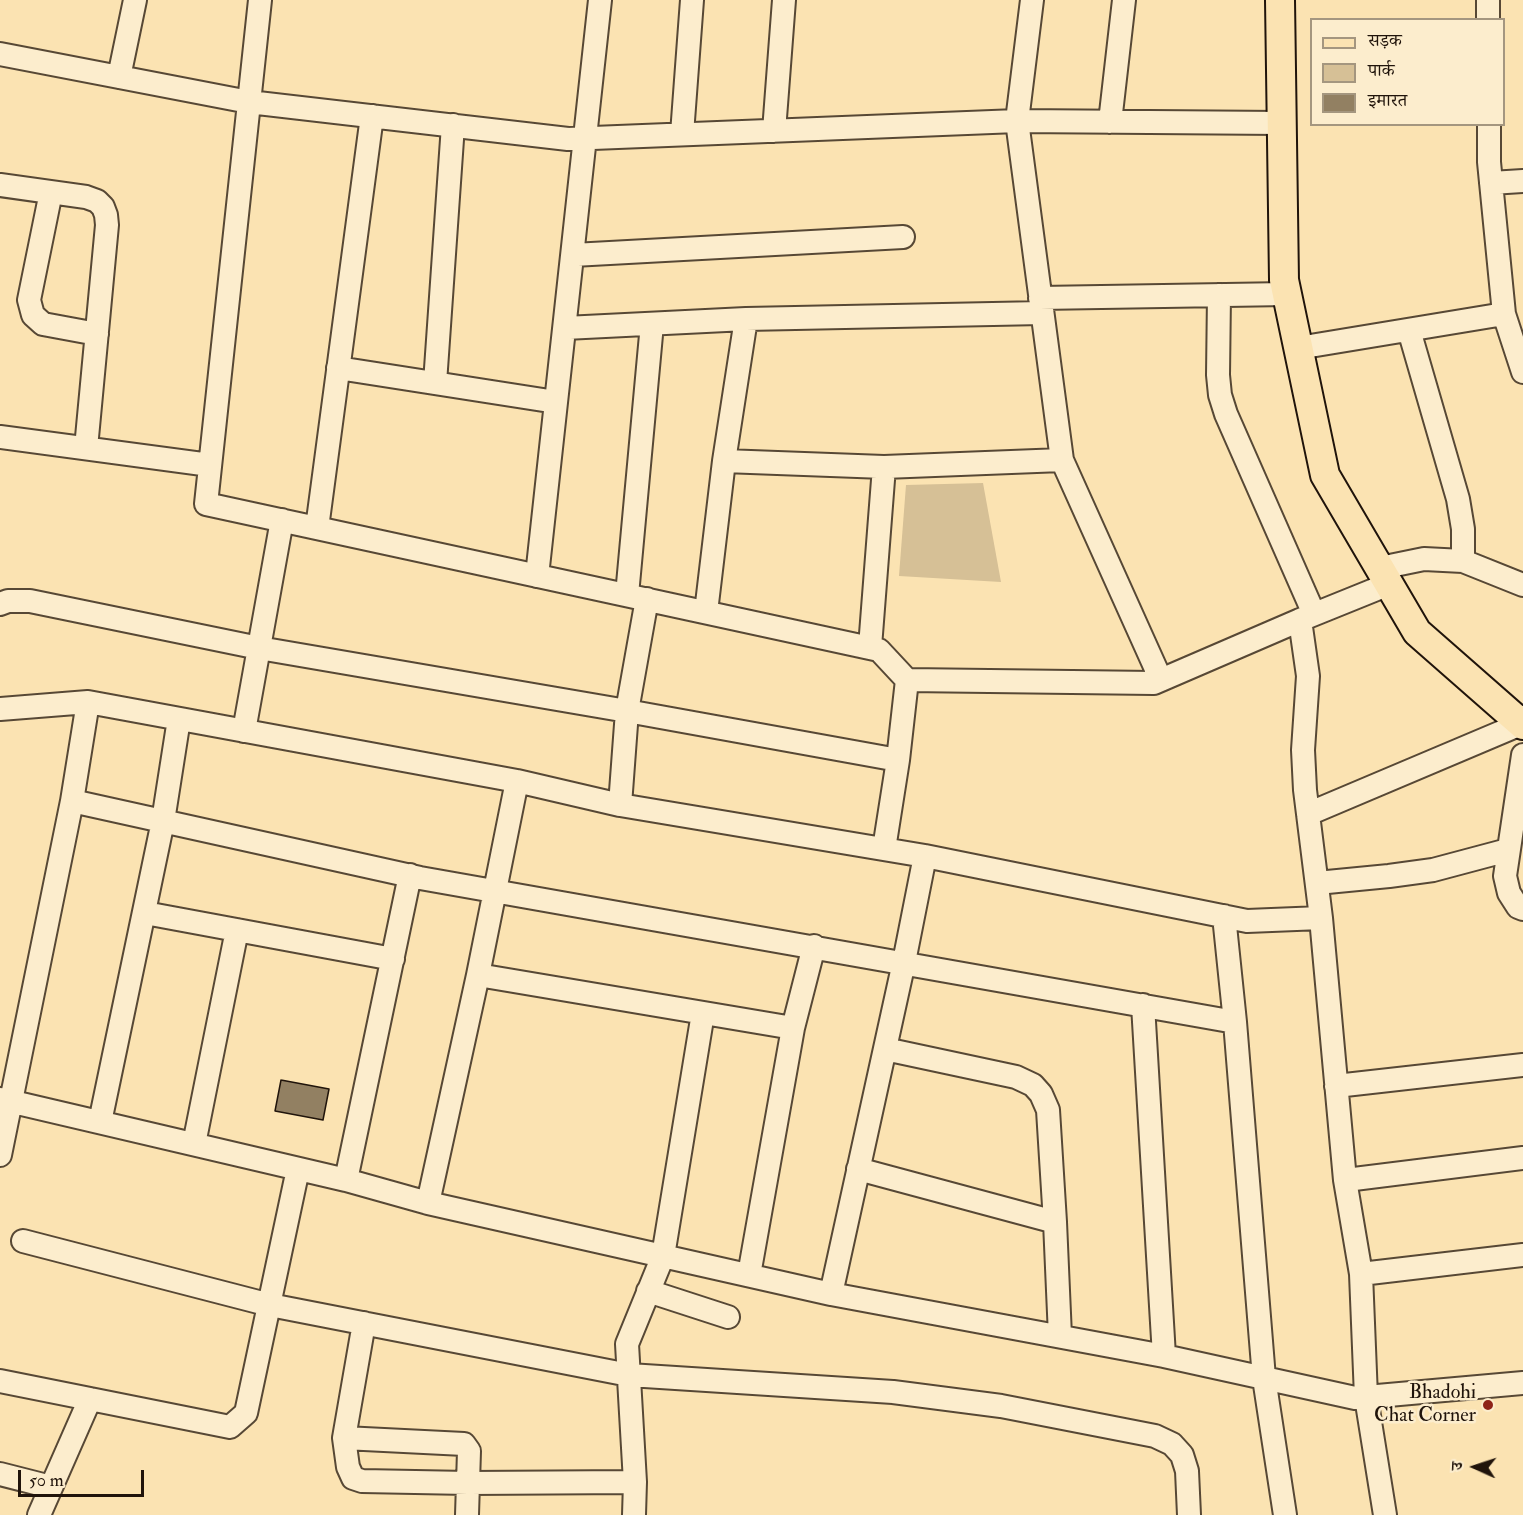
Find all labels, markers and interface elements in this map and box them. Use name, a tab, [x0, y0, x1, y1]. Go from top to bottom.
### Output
legend	[1310, 18, 1505, 126]
text: सड़क	[1368, 29, 1402, 52]
text: पार्क	[1368, 59, 1395, 82]
text: इमारत	[1368, 89, 1407, 112]
place label: Bhadohi Chat Corner	[1374, 1382, 1476, 1429]
marker: Bhadohi Chat Corner	[1481, 1398, 1495, 1412]
north arrow	[1445, 1437, 1505, 1497]
scale bar	[21, 1458, 147, 1496]
text: उ	[1447, 1461, 1467, 1471]
text: 50 m	[29, 1469, 64, 1492]

